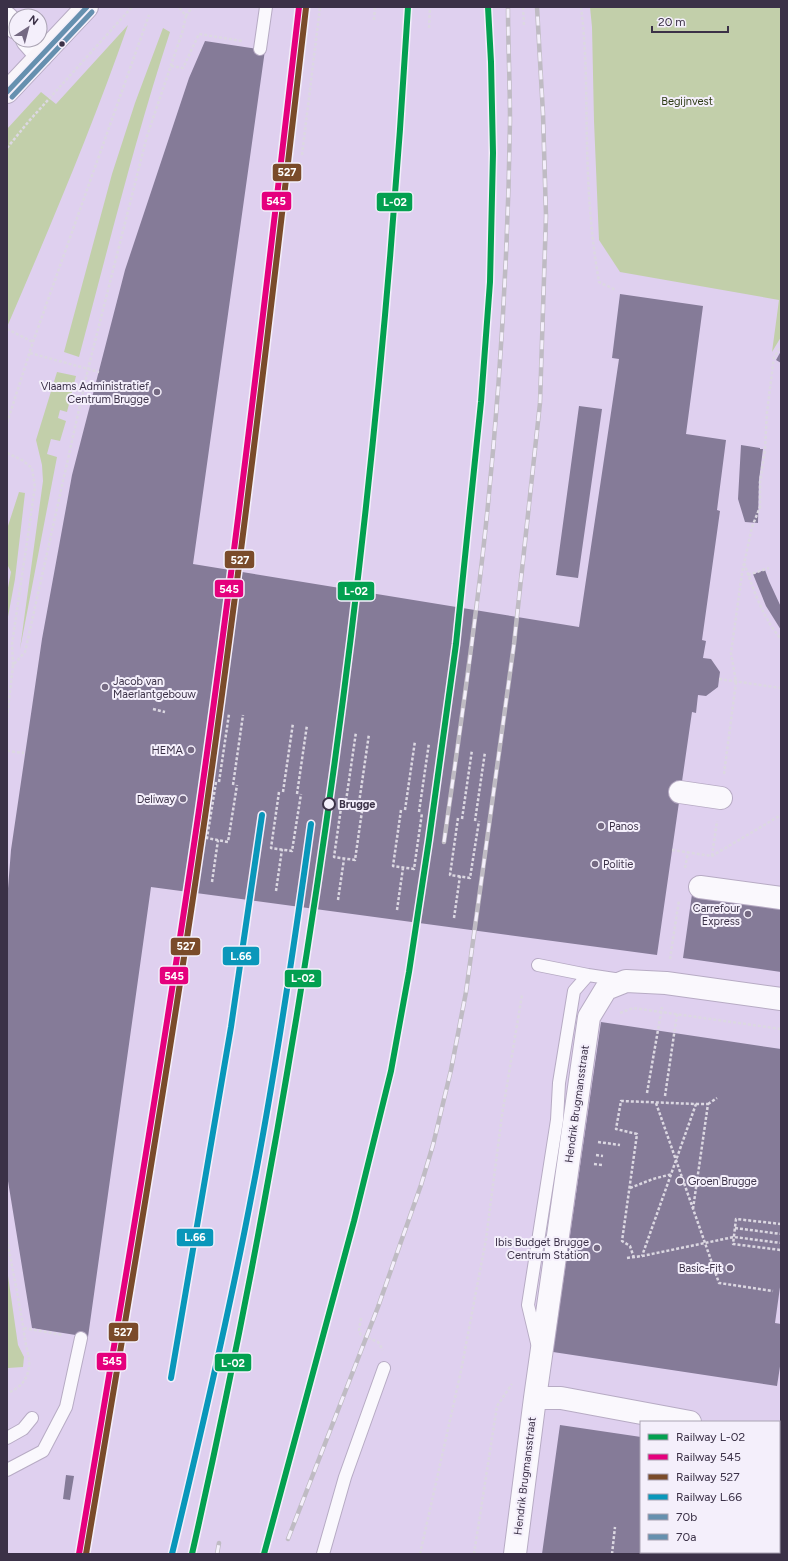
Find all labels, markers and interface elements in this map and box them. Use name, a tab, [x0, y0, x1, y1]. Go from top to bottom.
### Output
north arrow	[8, 8, 48, 48]
scale bar	[652, 8, 728, 34]
text: N	[26, 13, 41, 28]
text: 20 m	[658, 15, 686, 29]
unlabelled marker	[57, 39, 67, 49]
park label: Begijnvest	[661, 95, 713, 108]
line badge: 527	[272, 163, 302, 182]
text: 527	[278, 166, 296, 179]
line badge: 545	[261, 191, 292, 211]
line badge: L-02	[376, 192, 413, 212]
text: 545	[266, 195, 286, 208]
text: L-02	[383, 196, 407, 209]
place label: Vlaams Administratief Centrum Brugge	[41, 380, 150, 406]
marker: Vlaams Administratief Centrum Brugge	[152, 387, 162, 397]
line badge: 527	[224, 550, 255, 569]
text: 527	[231, 554, 249, 567]
line badge: 545	[214, 579, 244, 598]
line badge: L-02	[337, 581, 375, 601]
text: 545	[219, 583, 239, 596]
text: L-02	[344, 585, 368, 598]
place label: Jacob van Maerlantgebouw	[113, 675, 196, 701]
marker: Jacob van Maerlantgebouw	[100, 682, 110, 692]
place label: HEMA	[151, 744, 184, 757]
marker: HEMA	[186, 745, 196, 755]
place label: Deliway	[137, 793, 175, 806]
marker: Deliway	[178, 794, 188, 804]
marker: Brugge	[322, 797, 336, 811]
place label: Brugge	[339, 798, 375, 811]
place label: Panos	[609, 820, 639, 833]
marker: Panos	[596, 821, 606, 831]
place label: Politie	[603, 858, 633, 871]
marker: Politie	[590, 859, 600, 869]
place label: Carrefour Express	[693, 902, 740, 928]
marker: Carrefour Express	[743, 909, 753, 919]
line badge: 527	[170, 937, 201, 956]
text: 527	[177, 940, 195, 953]
line badge: L.66	[222, 946, 260, 966]
text: L.66	[230, 950, 252, 963]
line badge: 545	[159, 966, 189, 985]
line badge: L-02	[284, 969, 322, 988]
text: 545	[164, 970, 184, 983]
text: L-02	[291, 972, 315, 985]
street label: Hendrik Brugmansstraat	[562, 1044, 592, 1164]
place label: Groen Brugge	[688, 1175, 757, 1188]
marker: Groen Brugge	[675, 1176, 685, 1186]
line badge: L.66	[176, 1228, 214, 1247]
text: L.66	[184, 1231, 206, 1244]
place label: Ibis Budget Brugge Centrum Station	[495, 1236, 589, 1262]
marker: Ibis Budget Brugge Centrum Station	[592, 1243, 602, 1253]
place label: Basic-Fit	[679, 1262, 722, 1275]
marker: Basic-Fit	[725, 1263, 735, 1273]
line badge: 527	[108, 1322, 139, 1342]
text: 527	[114, 1326, 132, 1339]
line badge: 545	[96, 1352, 127, 1371]
line badge: L-02	[214, 1353, 252, 1372]
text: 545	[102, 1355, 122, 1368]
text: L-02	[221, 1357, 245, 1370]
street label: Hendrik Brugmansstraat	[511, 1416, 539, 1536]
legend	[640, 1421, 780, 1553]
text: Railway L-02	[676, 1430, 745, 1444]
text: Railway 545	[676, 1450, 741, 1464]
text: Railway 527	[676, 1470, 740, 1484]
text: Railway L.66	[676, 1490, 742, 1504]
text: 70b	[676, 1510, 697, 1524]
text: 70a	[676, 1530, 696, 1544]

